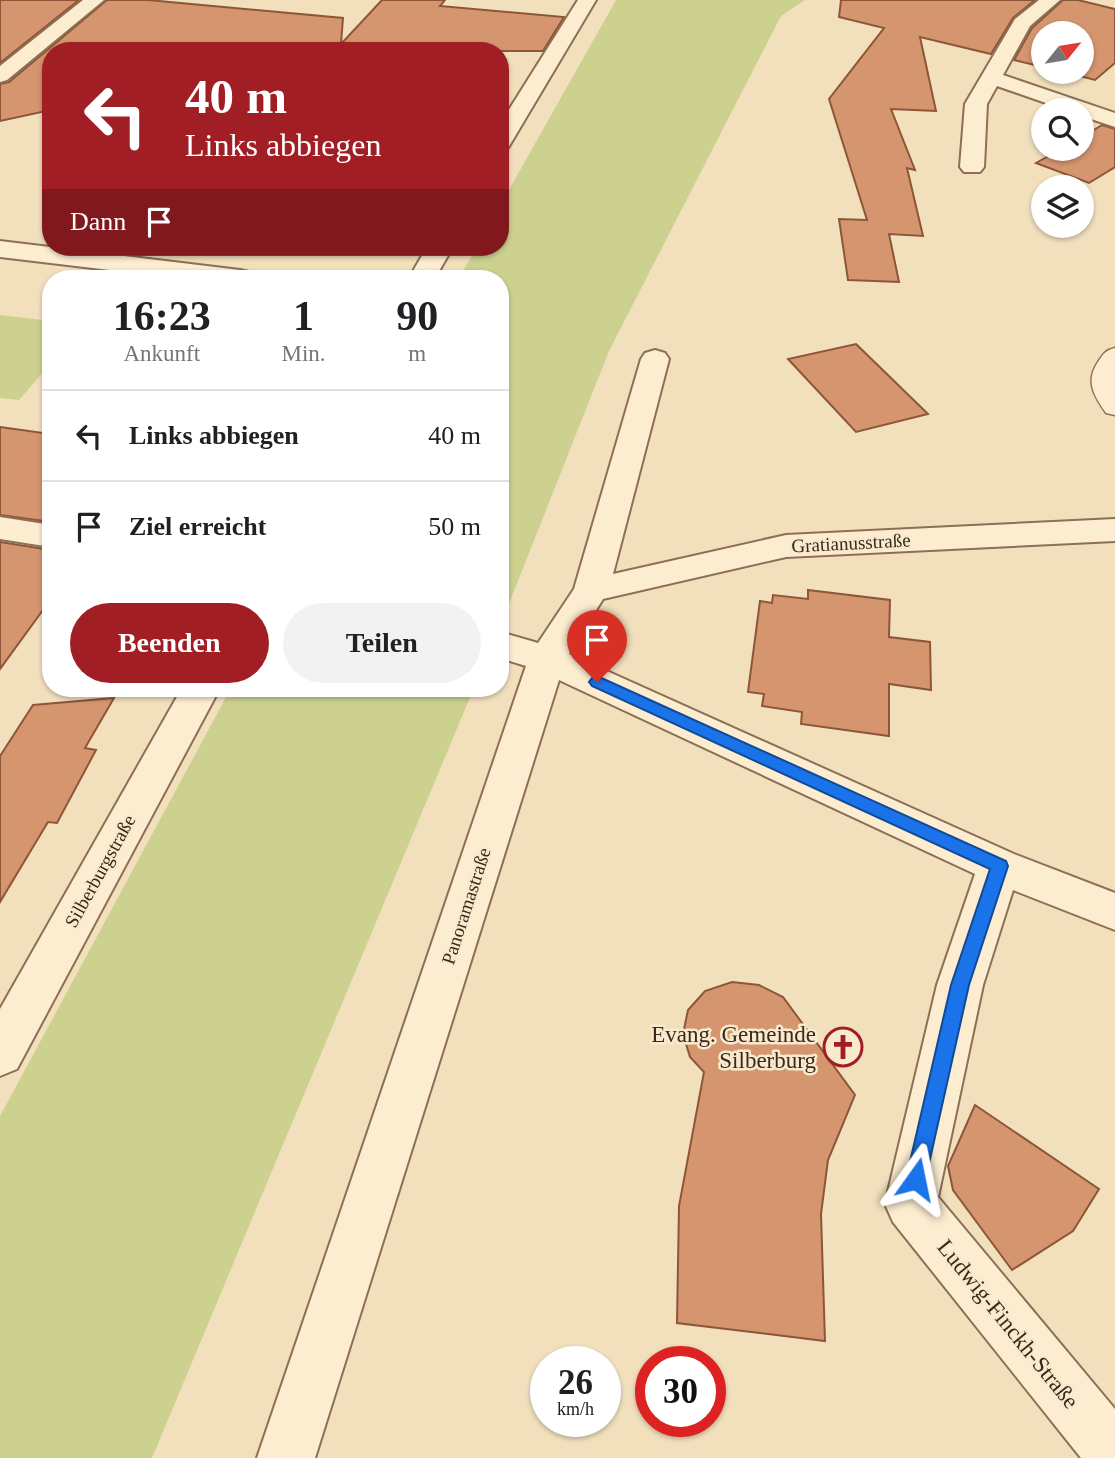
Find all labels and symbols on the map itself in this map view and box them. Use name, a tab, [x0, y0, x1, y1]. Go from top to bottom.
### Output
north arrow	[1031, 21, 1094, 84]
street label: Gratianusstraße	[791, 529, 911, 557]
pin	[567, 610, 627, 682]
street label: Silberburgstraße	[60, 811, 140, 931]
street label: Panoramastraße	[437, 845, 495, 967]
place label: Evang. Gemeinde Silberburg	[651, 1022, 816, 1073]
church icon: Evang. Gemeinde Silberburg	[822, 1026, 864, 1068]
position arrow	[879, 1142, 953, 1216]
street label: Ludwig-Finckh-Straße	[932, 1235, 1084, 1413]
speed limit sign: 30	[635, 1346, 726, 1437]

